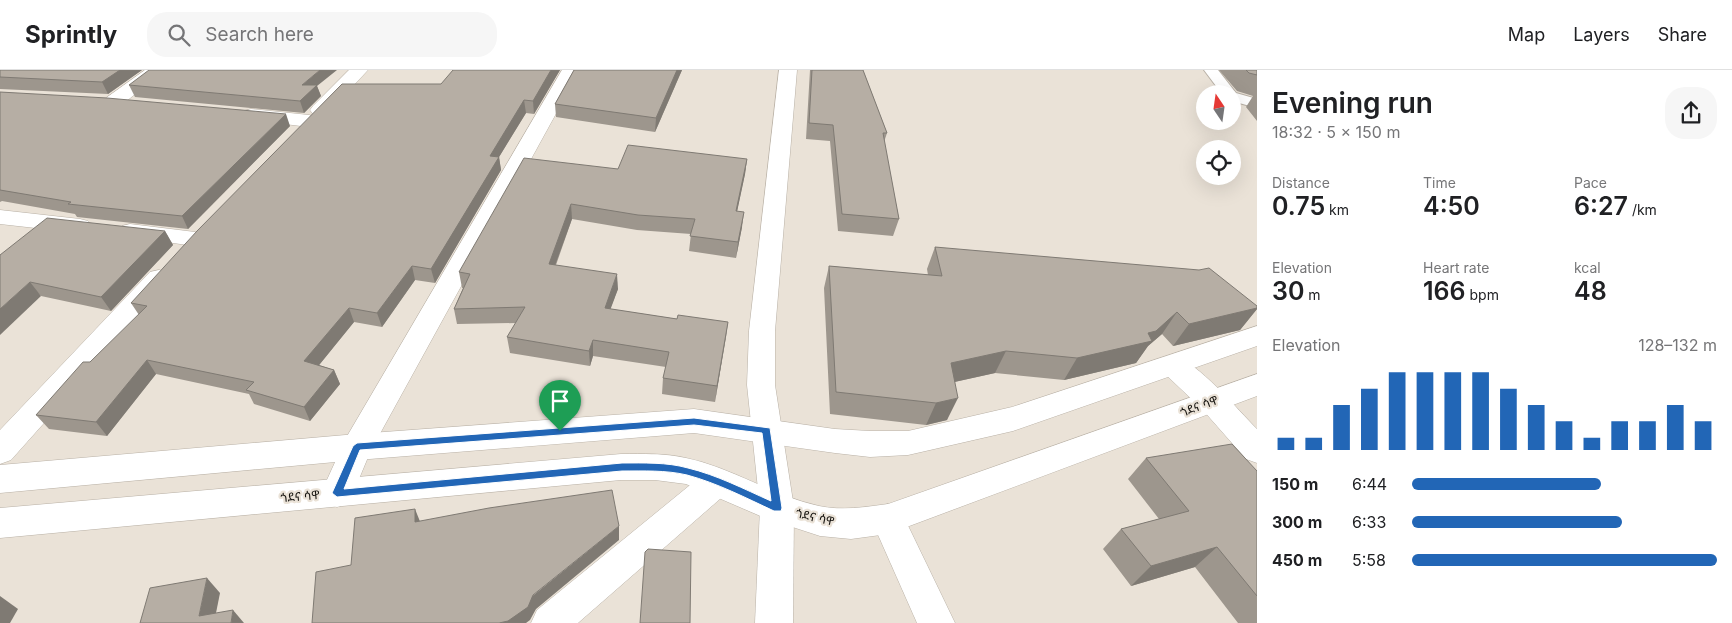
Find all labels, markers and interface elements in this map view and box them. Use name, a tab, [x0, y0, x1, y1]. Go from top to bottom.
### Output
search box	[147, 12, 497, 57]
text: Sprintly	[25, 20, 117, 49]
icon: search	[165, 21, 193, 49]
text: Search here	[205, 23, 314, 46]
text: Map	[1508, 24, 1545, 45]
text: Layers	[1573, 24, 1630, 45]
text: Share	[1658, 24, 1707, 45]
north arrow	[1196, 85, 1241, 130]
map controls	[1196, 85, 1241, 185]
text: Evening run	[1272, 86, 1433, 120]
button: share	[1665, 87, 1717, 139]
text: 18:32 · 5 × 150 m	[1272, 122, 1400, 142]
button: locate	[1196, 140, 1241, 185]
text: Distance	[1272, 174, 1330, 191]
text: Time	[1423, 174, 1456, 191]
text: Pace	[1574, 174, 1607, 191]
text: 0.75	[1272, 191, 1325, 221]
text: 4:50	[1423, 191, 1480, 221]
text: 6:27	[1574, 191, 1628, 221]
text: km	[1325, 201, 1349, 218]
text: /km	[1628, 201, 1657, 218]
text: Elevation	[1272, 259, 1332, 276]
text: Heart rate	[1423, 259, 1489, 276]
text: kcal	[1574, 259, 1601, 276]
text: 30	[1272, 276, 1304, 306]
text: 166	[1423, 276, 1466, 306]
text: 48	[1574, 276, 1607, 306]
text: m	[1304, 286, 1321, 303]
text: bpm	[1466, 286, 1499, 303]
text: Elevation	[1272, 335, 1341, 355]
text: 128–132 m	[1638, 335, 1717, 355]
pin	[539, 380, 581, 431]
icon: arrive	[546, 387, 574, 415]
street label: ጎደና ሳዋ	[1178, 392, 1220, 420]
text: 150 m	[1272, 474, 1318, 494]
text: 6:44	[1352, 474, 1387, 494]
street label: ጎደና ሳዋ	[280, 487, 320, 505]
street label: ጎደና ሳዋ	[794, 505, 836, 529]
text: 300 m	[1272, 512, 1322, 532]
text: 6:33	[1352, 512, 1386, 532]
text: 450 m	[1272, 550, 1322, 570]
text: 5:58	[1352, 550, 1386, 570]

